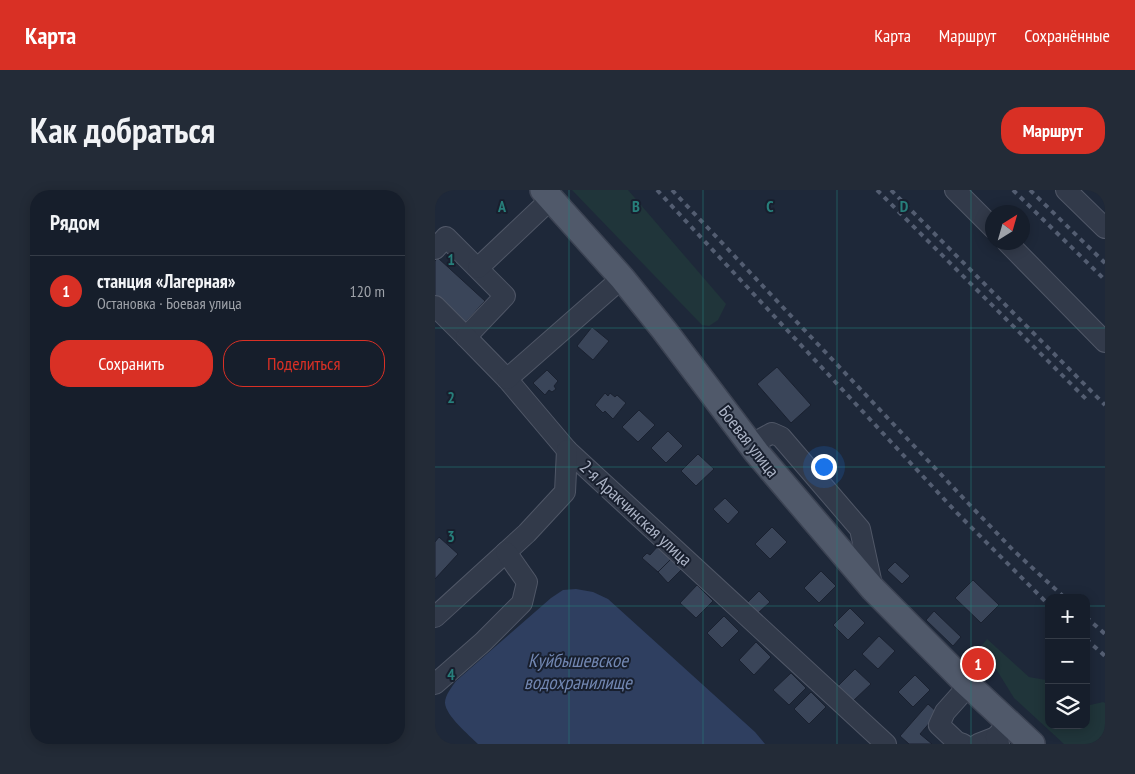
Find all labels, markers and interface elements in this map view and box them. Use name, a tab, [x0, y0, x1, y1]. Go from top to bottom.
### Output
text: Карта	[25, 20, 76, 51]
text: Карта	[874, 24, 911, 47]
text: Маршрут	[939, 24, 996, 47]
text: Сохранённые	[1024, 24, 1110, 47]
text: Как добраться	[30, 107, 215, 153]
button: Маршрут	[1001, 107, 1105, 154]
text: A	[497, 196, 507, 216]
text: B	[632, 196, 640, 216]
text: C	[766, 196, 774, 216]
text: D	[900, 196, 909, 216]
north arrow	[985, 205, 1030, 250]
text: Рядом	[50, 209, 100, 236]
text: 1	[447, 249, 455, 269]
text: станция «Лагерная»	[97, 269, 236, 293]
text: 1	[62, 281, 70, 301]
text: 120 m	[350, 281, 385, 301]
text: Остановка · Боевая улица	[97, 293, 242, 313]
button: Сохранить	[50, 340, 213, 387]
button: Поделиться	[223, 340, 385, 387]
text: 2	[447, 387, 455, 407]
street label: Боевая улица	[714, 400, 784, 482]
your location	[811, 454, 837, 480]
street label: 2-я Аракчинская улица	[575, 455, 697, 571]
text: 3	[447, 526, 455, 546]
map controls	[1045, 594, 1090, 729]
button: +	[1045, 594, 1090, 639]
button: −	[1045, 639, 1090, 684]
pin: 1	[962, 645, 994, 683]
water label: Куйбышевское водохранилище	[524, 648, 633, 694]
text: 4	[447, 664, 455, 684]
button: layers	[1045, 684, 1090, 729]

